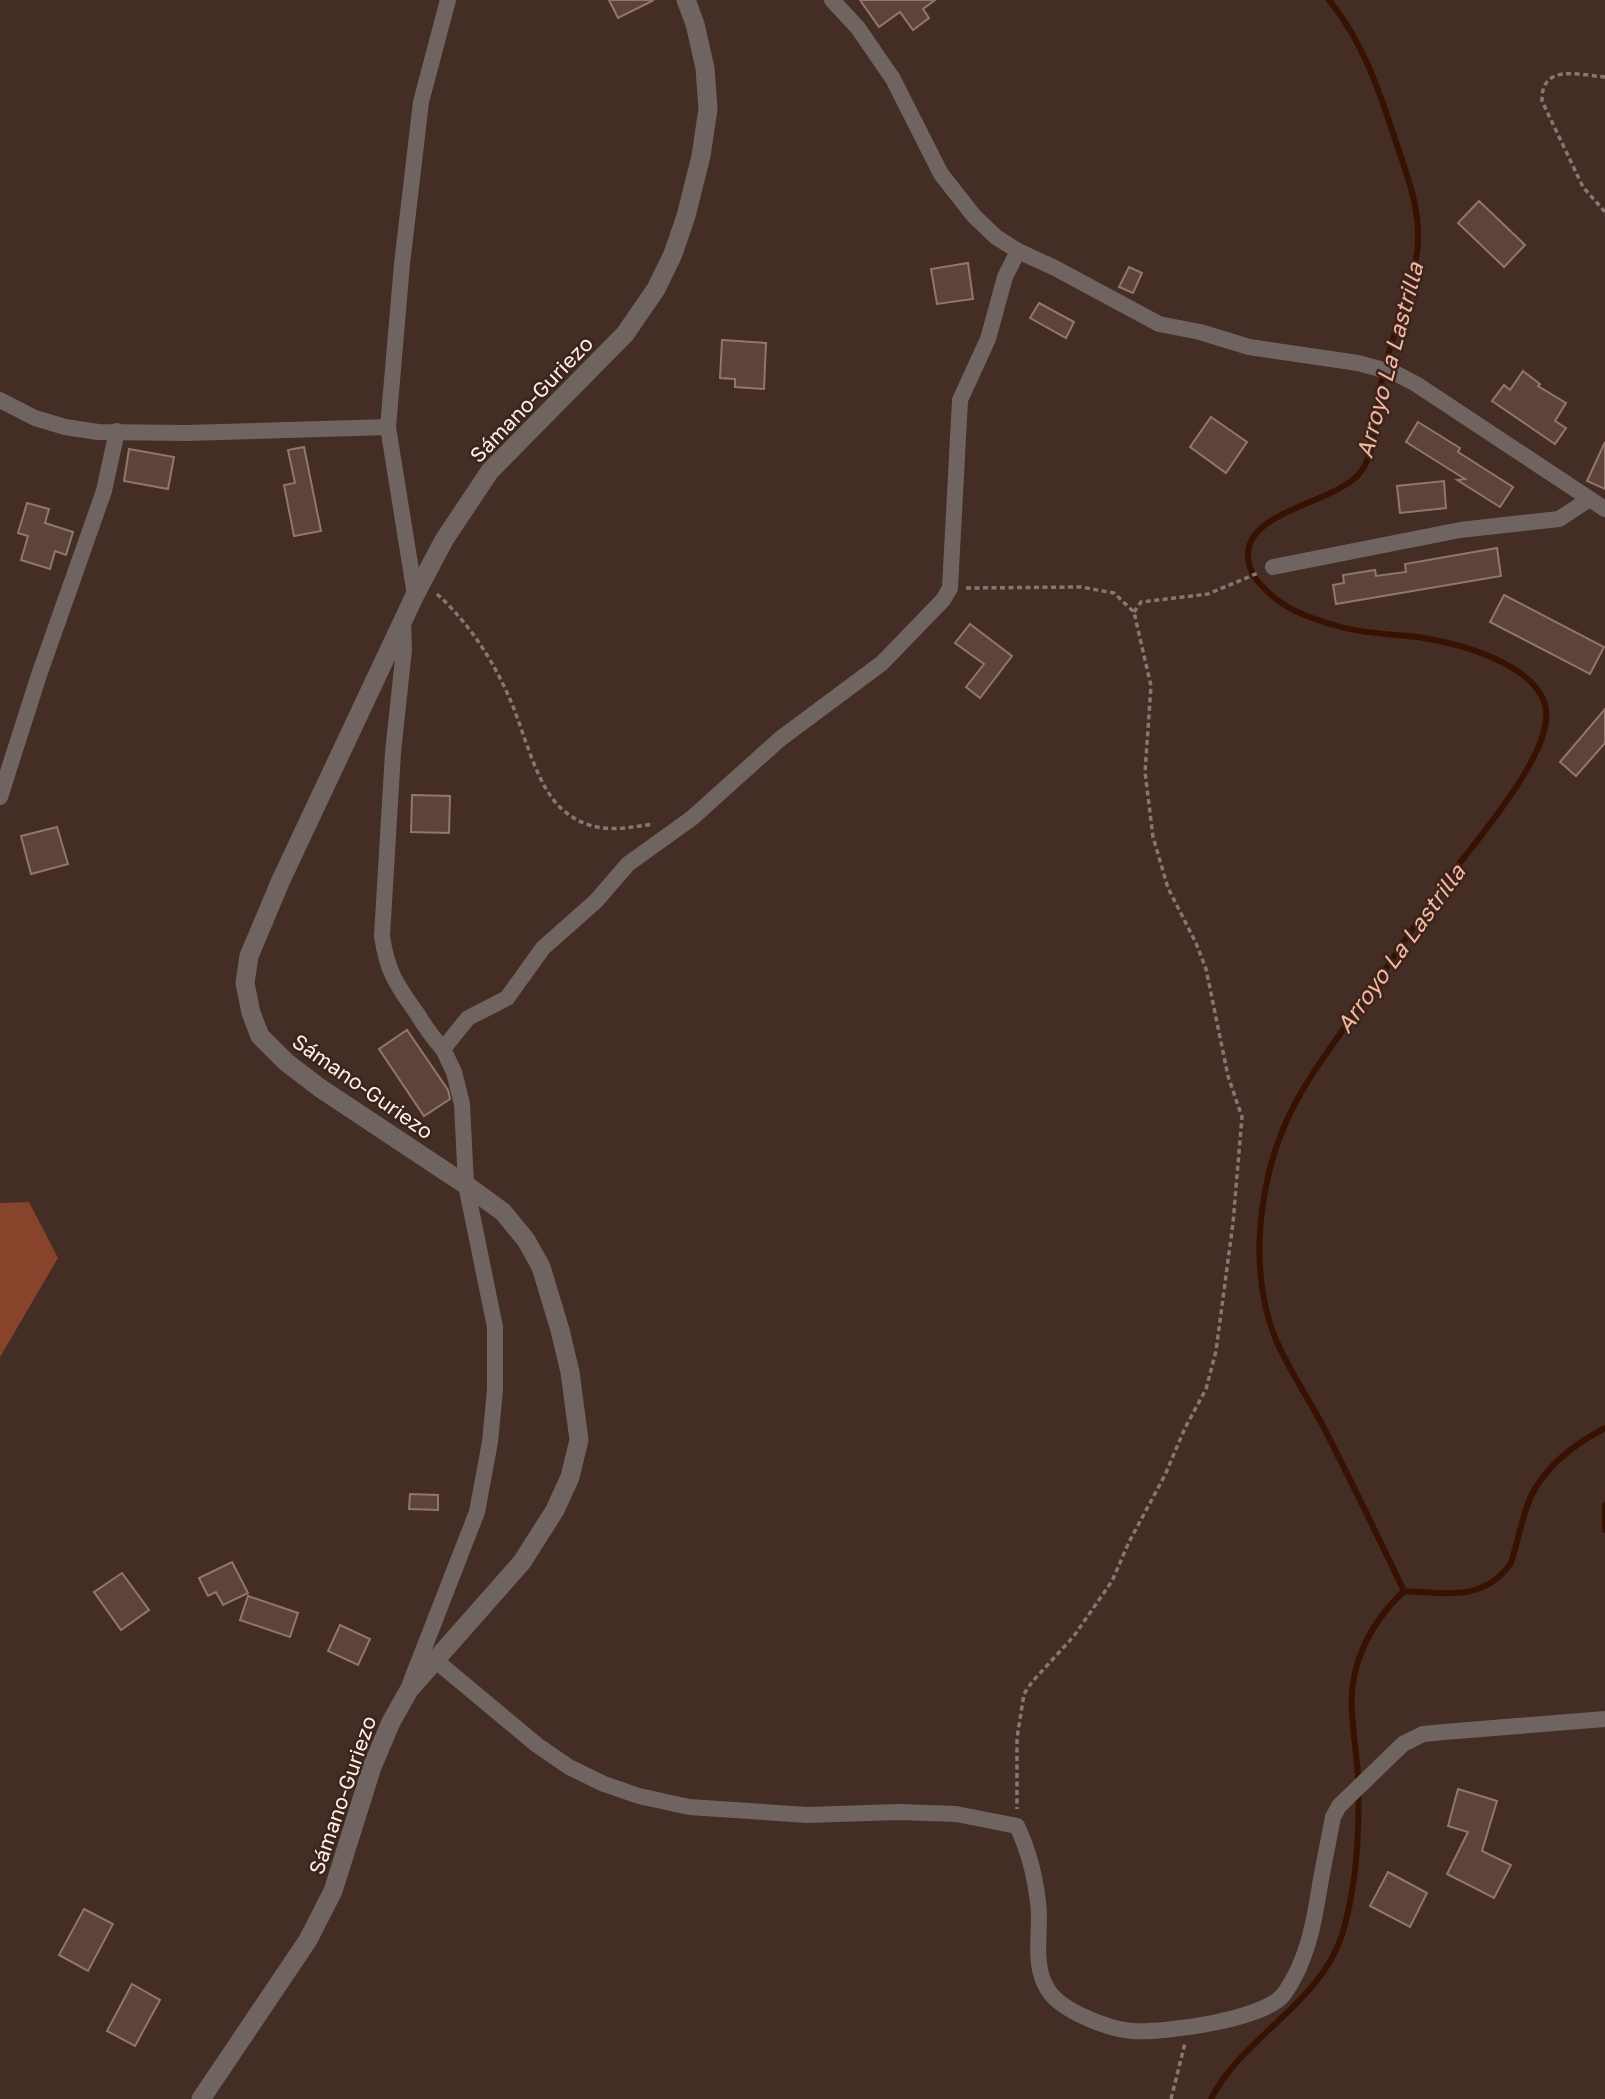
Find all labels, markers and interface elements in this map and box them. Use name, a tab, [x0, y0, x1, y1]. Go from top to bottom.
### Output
water label: Arroyo La Lastrilla	[1349, 258, 1429, 461]
street label: Sámano-Guriezo	[464, 330, 598, 468]
water label: Arroyo La Lastrilla	[1330, 858, 1471, 1038]
street label: Sámano-Guriezo	[288, 1028, 438, 1144]
street label: Sámano-Guriezo	[303, 1712, 381, 1878]

